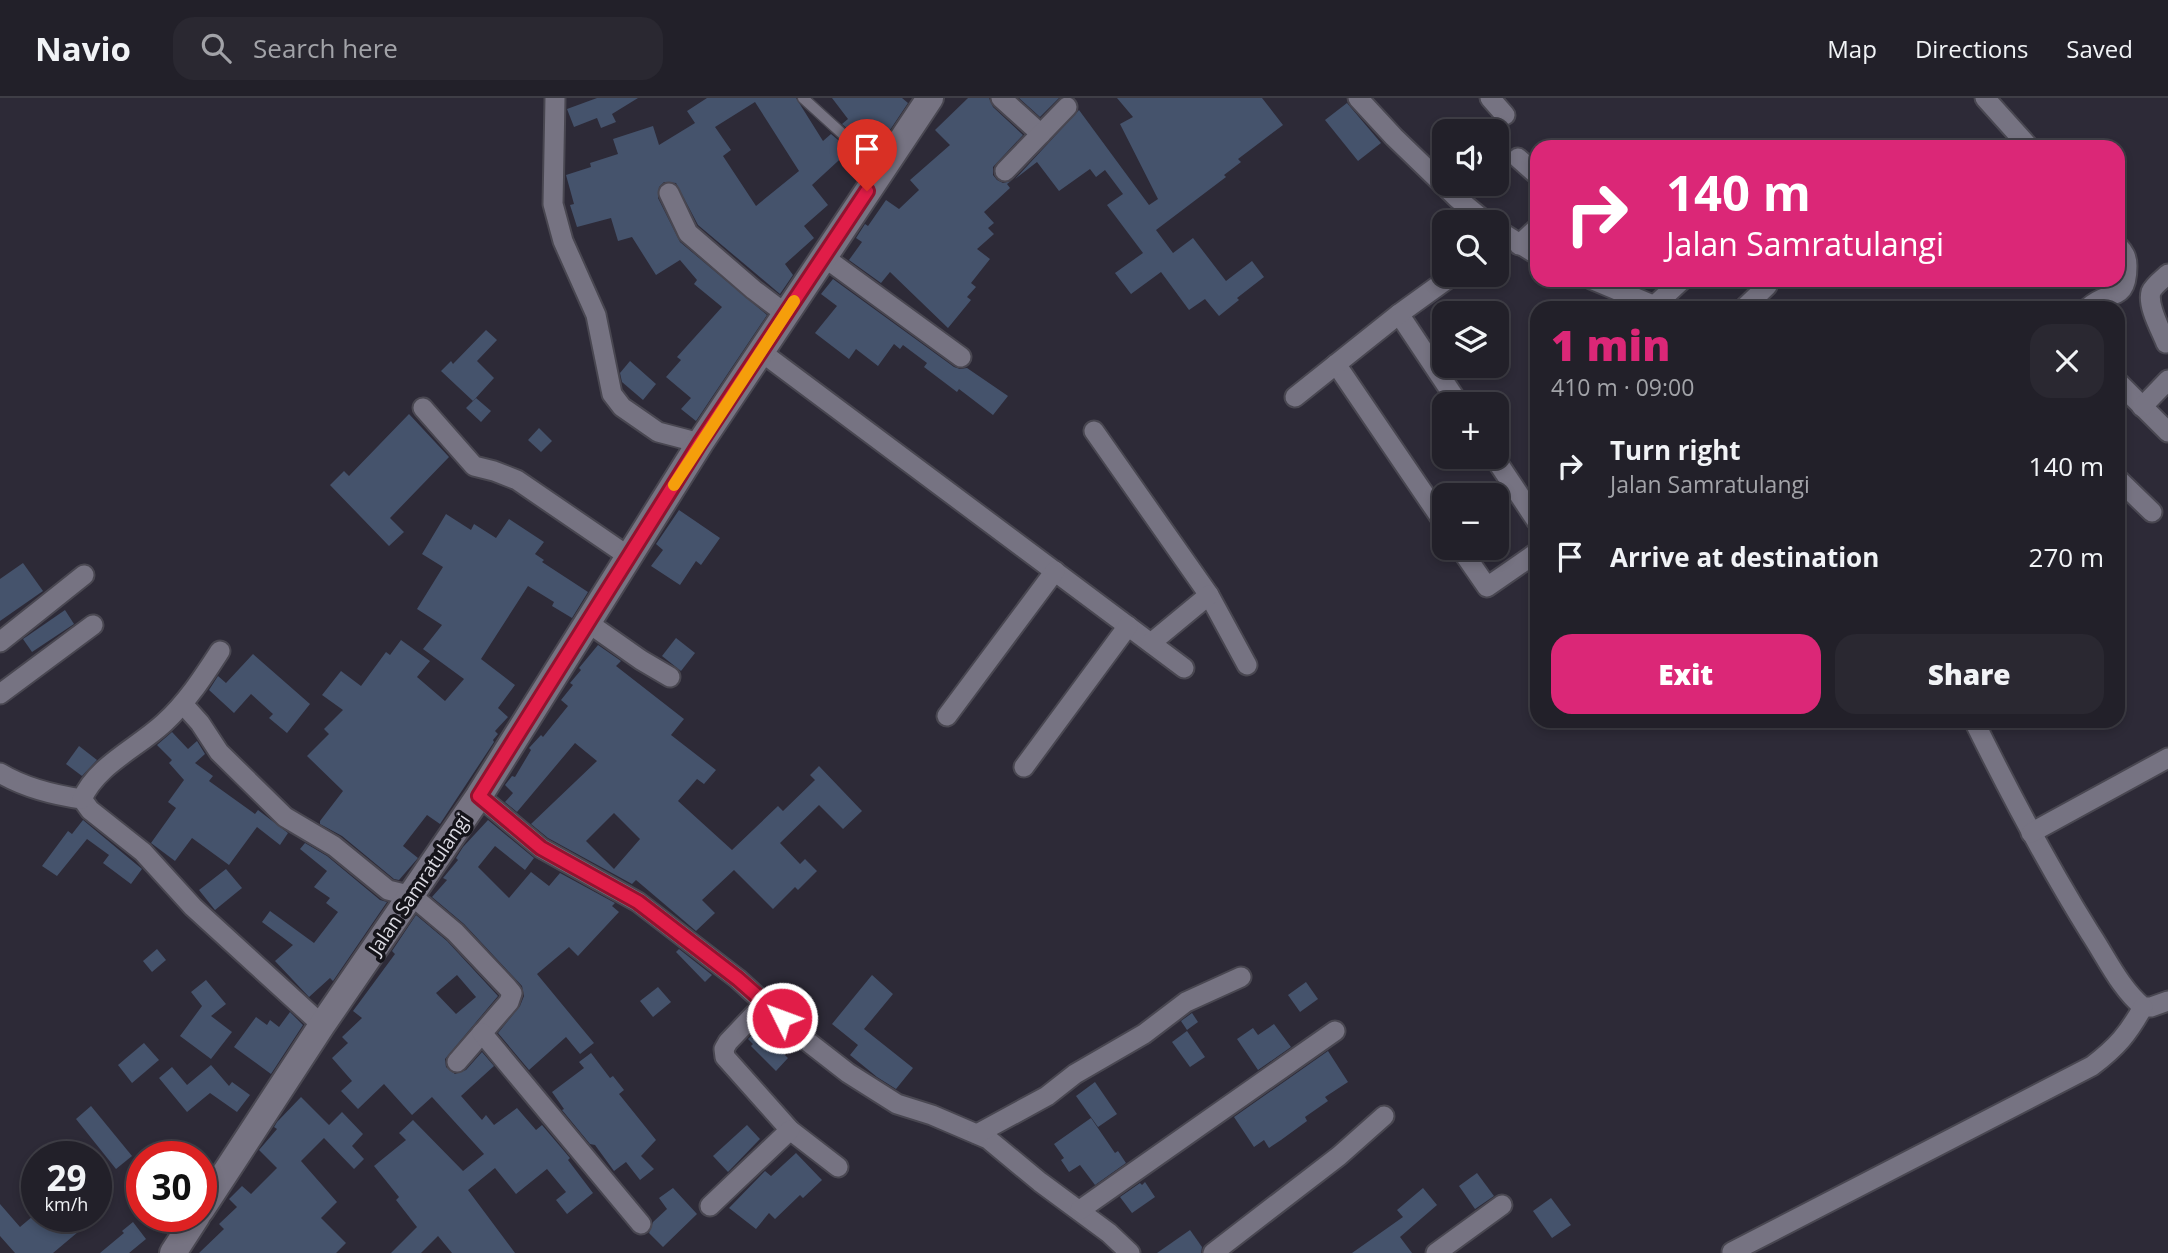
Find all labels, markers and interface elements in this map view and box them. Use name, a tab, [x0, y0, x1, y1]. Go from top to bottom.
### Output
search box	[173, 17, 663, 80]
text: Navio	[35, 26, 131, 71]
icon: search	[197, 29, 235, 67]
text: Search here	[253, 30, 398, 66]
text: Map	[1827, 32, 1877, 65]
text: Directions	[1915, 32, 2028, 65]
text: Saved	[2066, 32, 2133, 65]
pin	[837, 119, 897, 191]
map controls	[1432, 119, 1509, 560]
button: sound	[1432, 119, 1509, 196]
icon: arrive	[848, 130, 886, 168]
text: 140 m	[1666, 159, 1811, 225]
icon: right	[1551, 168, 1642, 259]
button: search	[1432, 210, 1509, 287]
text: Jalan Samratulangi	[1666, 222, 1944, 265]
button: layers	[1432, 301, 1509, 378]
text: 1 min	[1551, 316, 1670, 373]
button: close	[2030, 324, 2104, 398]
text: 410 m · 09:00	[1551, 371, 1694, 403]
button: +	[1432, 392, 1509, 469]
text: Turn right	[1610, 432, 1741, 468]
icon: right	[1551, 447, 1589, 485]
text: 140 m	[2029, 448, 2104, 484]
text: Jalan Samratulangi	[1610, 468, 1810, 500]
button: −	[1432, 483, 1509, 560]
icon: arrive	[1551, 538, 1589, 576]
text: Arrive at destination	[1610, 539, 1879, 575]
text: 270 m	[2029, 539, 2104, 575]
button: Exit	[1551, 634, 1821, 714]
button: Share	[1835, 634, 2104, 714]
street label: Jalan Samratulangi	[361, 808, 476, 961]
position arrow	[745, 981, 819, 1055]
speed limit sign: 30	[126, 1141, 217, 1232]
text: 29	[46, 1154, 87, 1201]
text: km/h	[45, 1192, 88, 1216]

